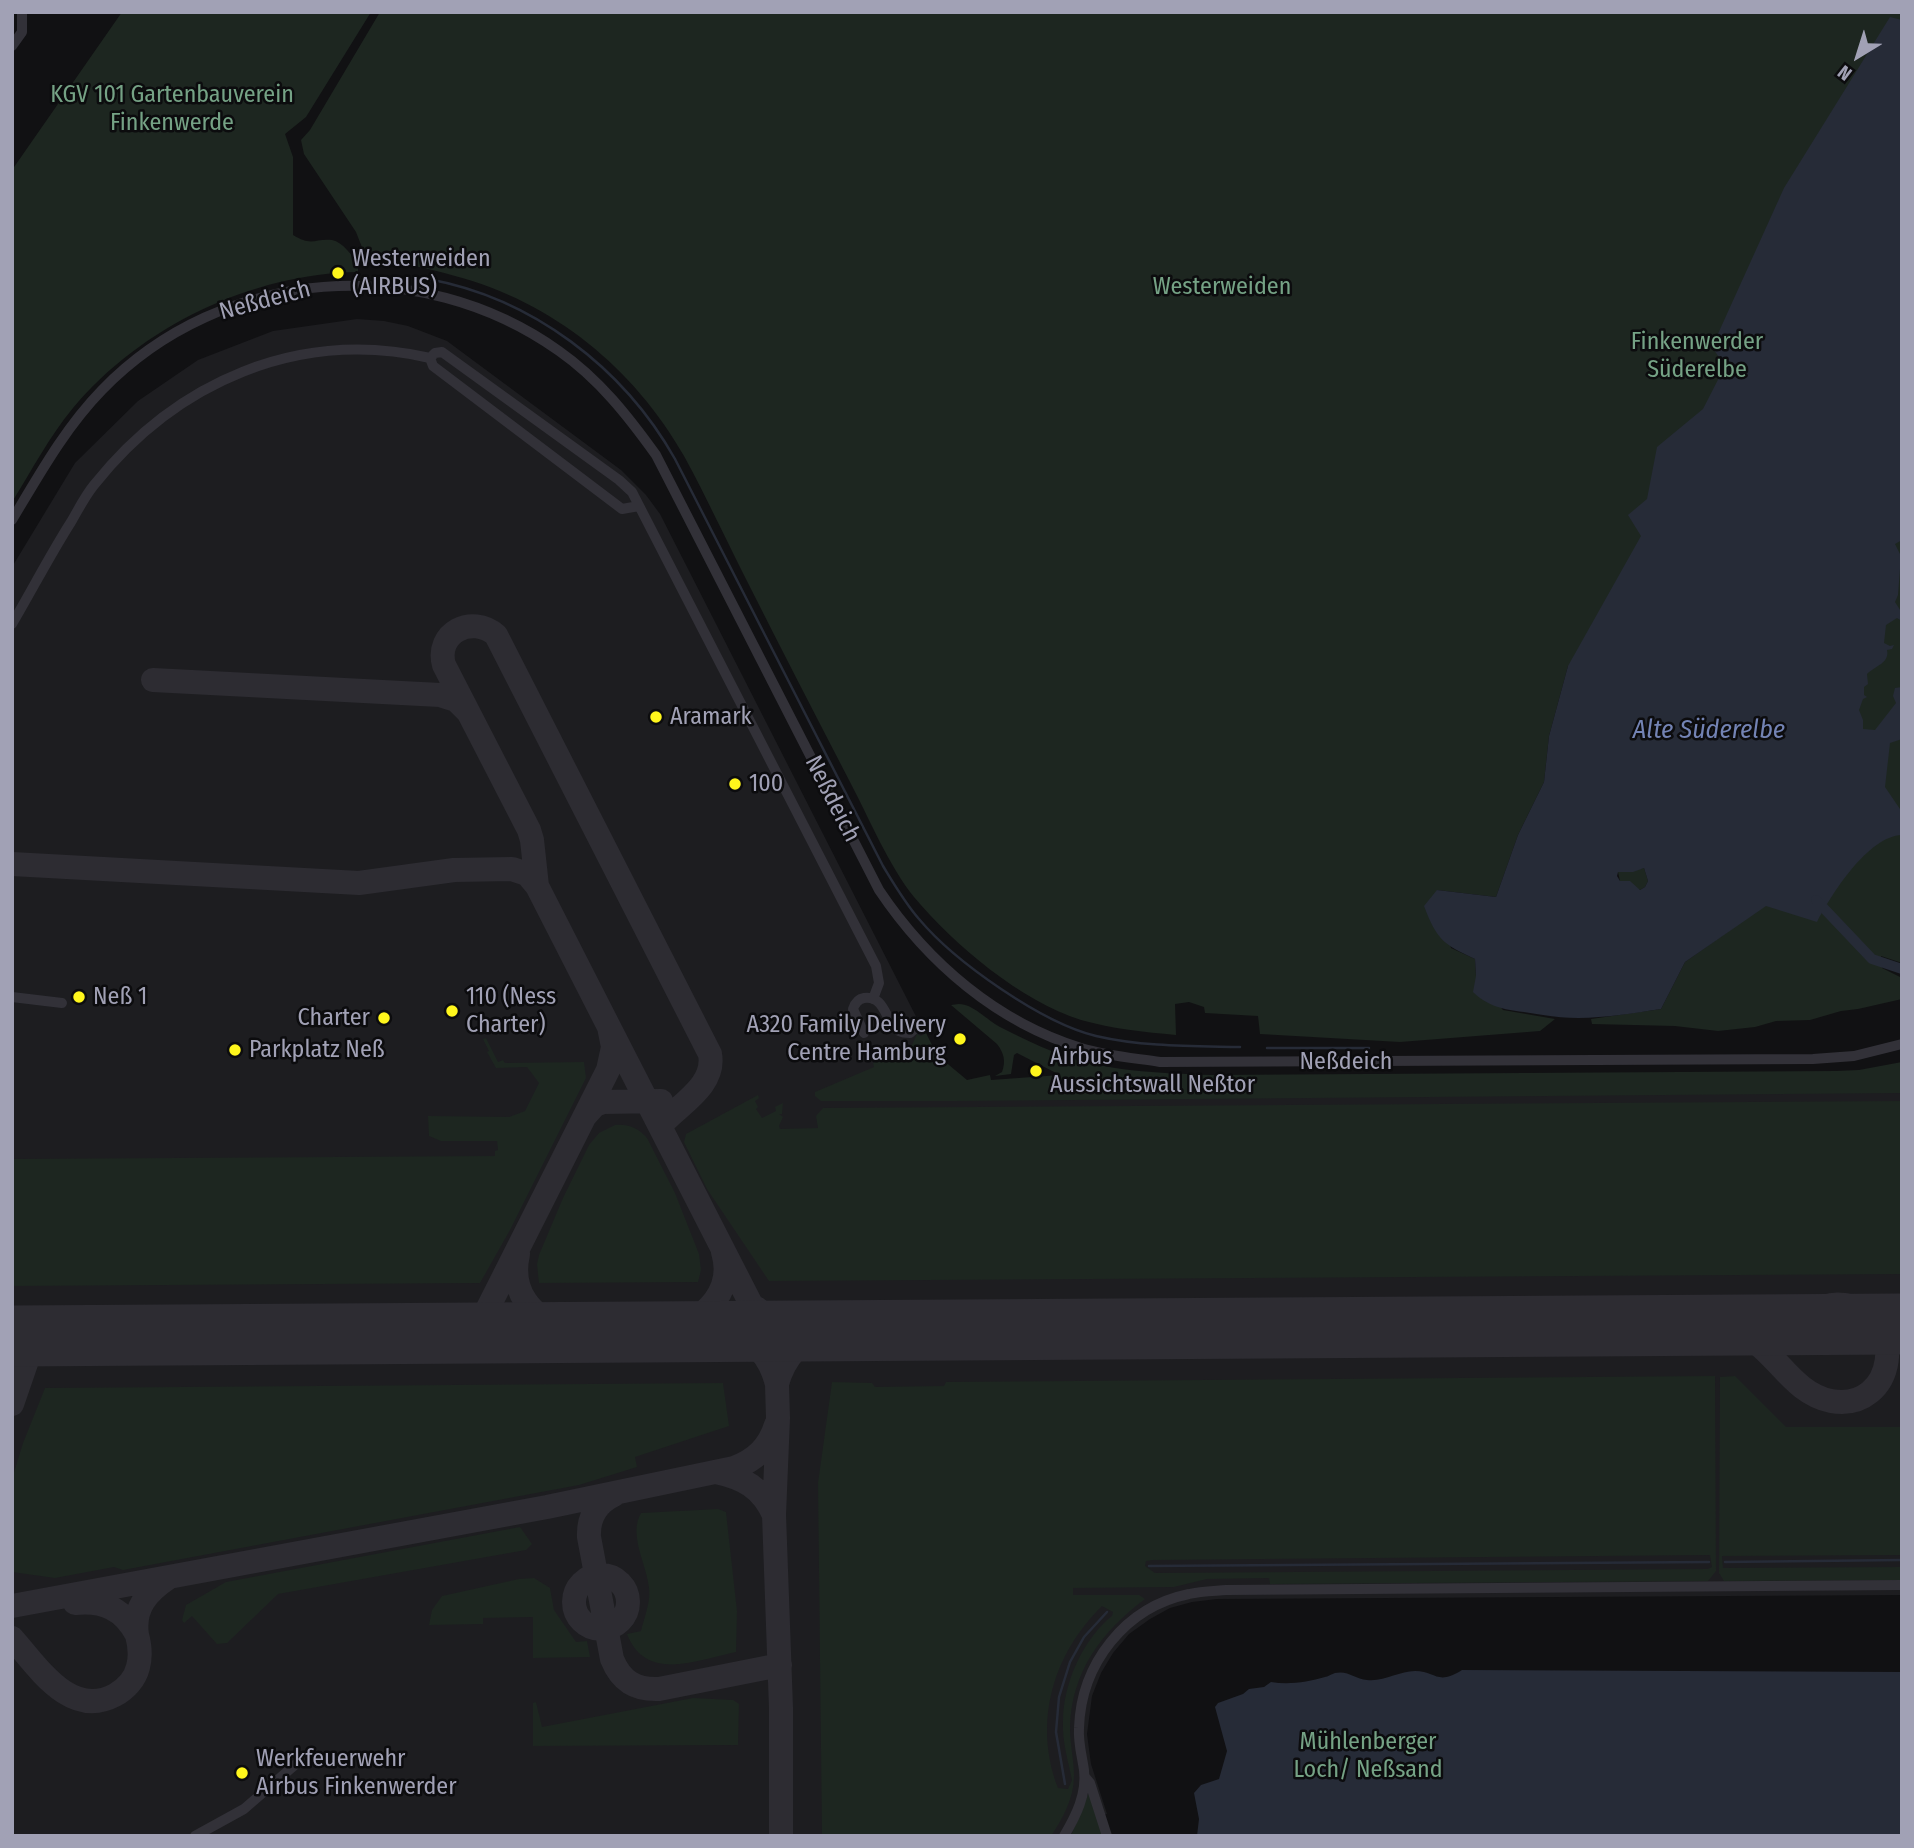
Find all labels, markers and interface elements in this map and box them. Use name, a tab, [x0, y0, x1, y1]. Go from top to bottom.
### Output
north arrow	[1823, 21, 1893, 91]
text: N	[1833, 60, 1856, 86]
park label: KGV 101 Gartenbauverein Finkenwerde	[50, 81, 294, 137]
place label: Westerweiden (AIRBUS)	[352, 245, 491, 301]
marker: Westerweiden (AIRBUS)	[330, 265, 346, 281]
park label: Westerweiden	[1153, 273, 1291, 301]
street label: Neßdeich	[216, 275, 314, 327]
park label: Finkenwerder Süderelbe	[1631, 328, 1763, 384]
place label: Aramark	[670, 703, 752, 731]
marker: Aramark	[648, 709, 664, 725]
water label: Alte Süderelbe	[1633, 715, 1785, 747]
street label: Neßdeich	[798, 751, 866, 847]
place label: 100	[749, 770, 783, 798]
marker: 100	[727, 776, 743, 792]
place label: Neß 1	[93, 983, 147, 1011]
place label: 110 (Ness Charter)	[466, 983, 556, 1039]
marker: Neß 1	[71, 989, 87, 1005]
marker: 110 (Ness Charter)	[444, 1003, 460, 1019]
place label: Charter	[298, 1004, 370, 1032]
marker: Charter	[376, 1010, 392, 1026]
place label: A320 Family Delivery Centre Hamburg	[747, 1011, 946, 1067]
marker: A320 Family Delivery Centre Hamburg	[952, 1031, 968, 1047]
place label: Parkplatz Neß	[249, 1036, 385, 1064]
marker: Parkplatz Neß	[227, 1042, 243, 1058]
place label: Airbus Aussichtswall Neßtor	[1050, 1043, 1255, 1099]
street label: Neßdeich	[1300, 1048, 1392, 1076]
marker: Airbus Aussichtswall Neßtor	[1028, 1063, 1044, 1079]
park label: Mühlenberger Loch/ Neßsand	[1293, 1728, 1443, 1784]
place label: Werkfeuerwehr Airbus Finkenwerder	[256, 1745, 457, 1801]
marker: Werkfeuerwehr Airbus Finkenwerder	[234, 1765, 250, 1781]

